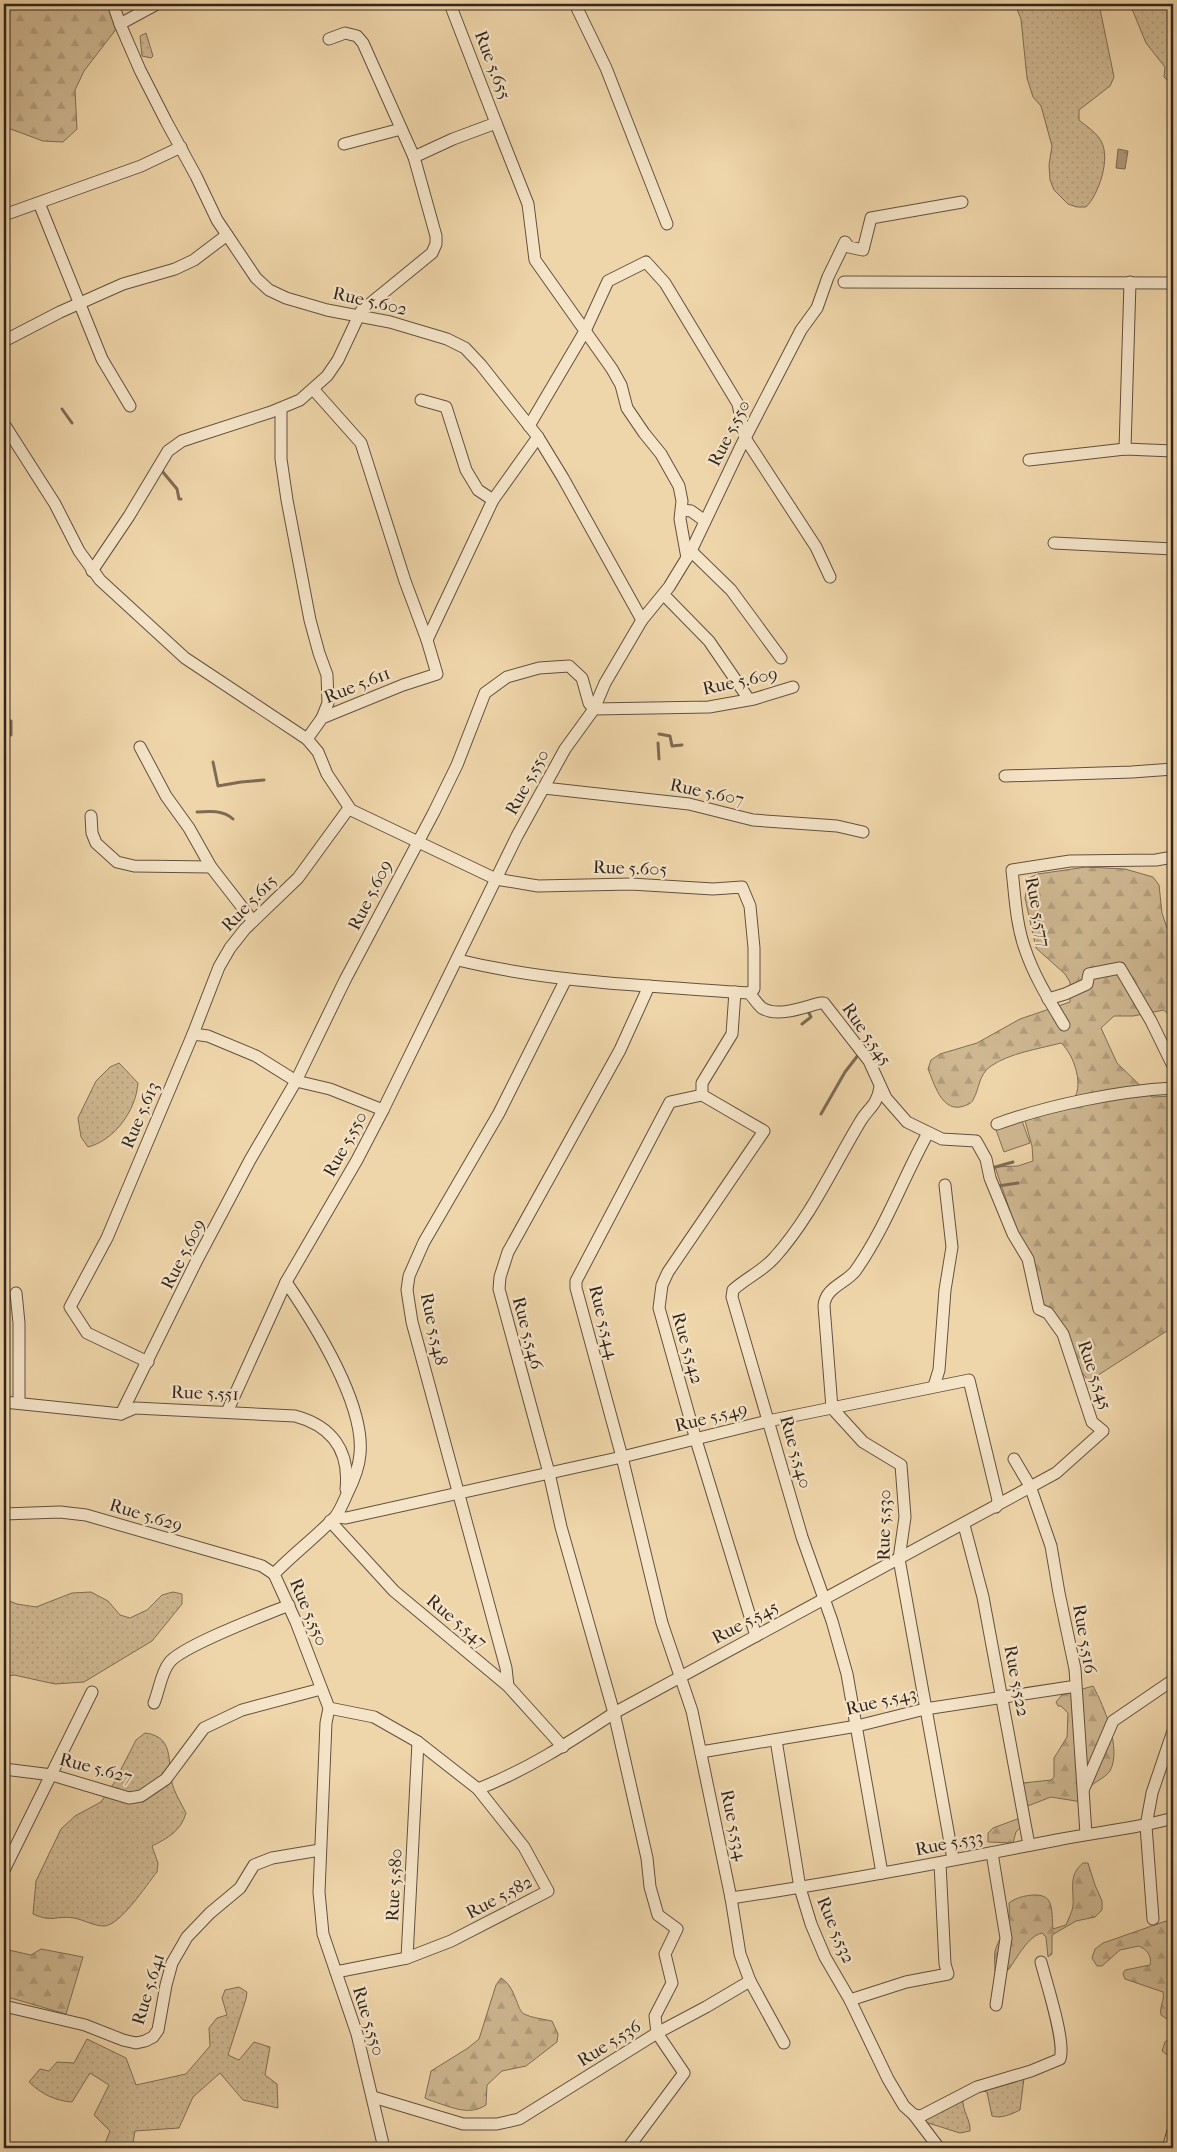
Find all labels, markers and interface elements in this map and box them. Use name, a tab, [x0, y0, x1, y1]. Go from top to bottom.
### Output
street label: Rue 5.655	[470, 28, 515, 103]
street label: Rue 5.602	[331, 283, 409, 320]
street label: Rue 5.550	[704, 397, 755, 470]
street label: Rue 5.611	[321, 663, 393, 708]
street label: Rue 5.609	[701, 663, 779, 700]
street label: Rue 5.550	[501, 746, 554, 819]
street label: Rue 5.607	[668, 774, 746, 811]
street label: Rue 5.609	[344, 857, 397, 934]
street label: Rue 5.605	[592, 857, 668, 880]
street label: Rue 5.615	[217, 870, 282, 936]
street label: Rue 5.577	[1020, 875, 1055, 949]
street label: Rue 5.545	[837, 999, 896, 1070]
street label: Rue 5.613	[117, 1079, 164, 1152]
street label: Rue 5.550	[319, 1108, 372, 1181]
street label: Rue 5.609	[157, 1216, 210, 1293]
street label: Rue 5.544	[584, 1283, 623, 1362]
street label: Rue 5.548	[416, 1291, 451, 1367]
street label: Rue 5.546	[508, 1295, 547, 1372]
street label: Rue 5.542	[667, 1310, 708, 1387]
street label: Rue 5.545	[1073, 1338, 1116, 1413]
street label: Rue 5.551	[171, 1382, 239, 1405]
street label: Rue 5.549	[673, 1398, 750, 1437]
street label: Rue 5.540	[775, 1413, 816, 1491]
street label: Rue 5.530	[873, 1489, 896, 1561]
street label: Rue 5.629	[107, 1494, 185, 1537]
street label: Rue 5.550	[285, 1575, 332, 1649]
street label: Rue 5.547	[422, 1590, 492, 1653]
street label: Rue 5.545	[709, 1596, 782, 1649]
street label: Rue 5.516	[1068, 1603, 1101, 1676]
street label: Rue 5.522	[999, 1644, 1034, 1719]
street label: Rue 5.543	[844, 1683, 919, 1720]
street label: Rue 5.627	[57, 1749, 135, 1788]
street label: Rue 5.534	[716, 1788, 751, 1863]
street label: Rue 5.533	[913, 1827, 985, 1860]
street label: Rue 5.580	[382, 1848, 407, 1922]
street label: Rue 5.582	[462, 1871, 536, 1924]
street label: Rue 5.532	[812, 1894, 859, 1967]
street label: Rue 5.641	[128, 1951, 169, 2027]
street label: Rue 5.550	[348, 1984, 389, 2058]
street label: Rue 5.536	[574, 2016, 645, 2071]

